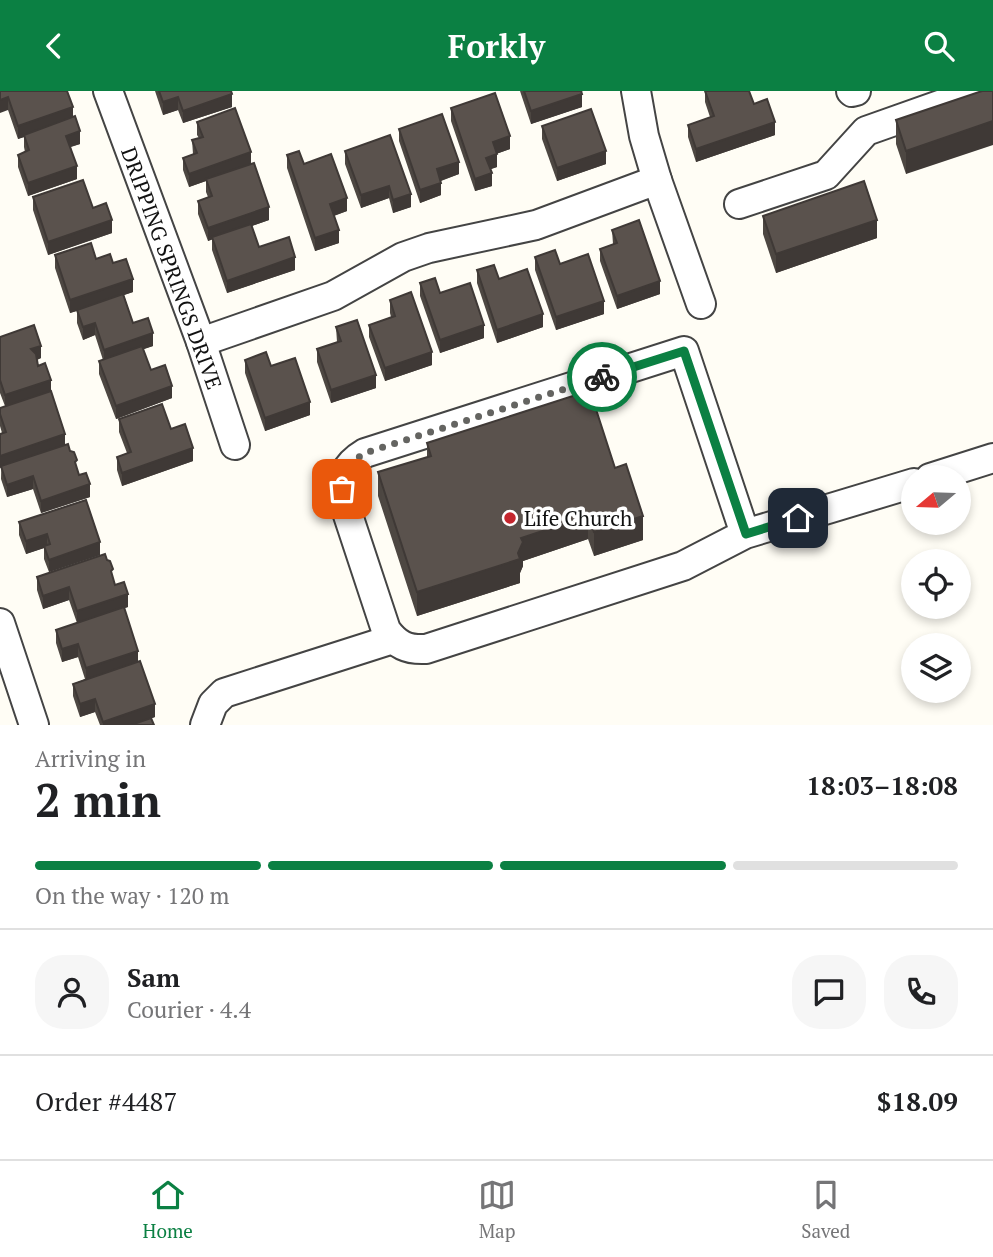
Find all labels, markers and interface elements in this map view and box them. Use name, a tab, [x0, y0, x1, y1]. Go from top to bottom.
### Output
text: Forkly	[448, 25, 545, 67]
icon: back	[35, 27, 73, 65]
icon: search	[920, 27, 958, 65]
street label: DRIPPING SPRINGS DRIVE	[115, 143, 229, 393]
courier	[567, 342, 637, 412]
icon: bike	[583, 358, 621, 396]
pin	[312, 459, 372, 519]
north arrow	[901, 465, 971, 535]
map controls	[901, 465, 971, 703]
icon: bag	[323, 470, 361, 508]
pin	[768, 488, 828, 548]
icon: home	[779, 499, 817, 537]
place label: Life Church	[524, 504, 632, 532]
marker: Life Church	[502, 510, 518, 526]
button: locate	[901, 549, 971, 619]
button: layers	[901, 633, 971, 703]
text: Arriving in	[35, 743, 146, 774]
text: 18:03–18:08	[806, 768, 958, 802]
text: 2 min	[35, 769, 161, 830]
text: On the way · 120 m	[35, 880, 229, 911]
button: person	[35, 955, 109, 1029]
button: chat	[792, 955, 866, 1029]
button: phone	[884, 955, 958, 1029]
text: Sam	[127, 960, 180, 994]
text: Courier · 4.4	[127, 994, 251, 1025]
text: Order #4487	[35, 1084, 177, 1118]
text: $18.09	[877, 1084, 958, 1118]
tab: Home	[143, 1176, 193, 1243]
tab: Map	[478, 1176, 516, 1243]
tab: Saved	[801, 1176, 850, 1243]

